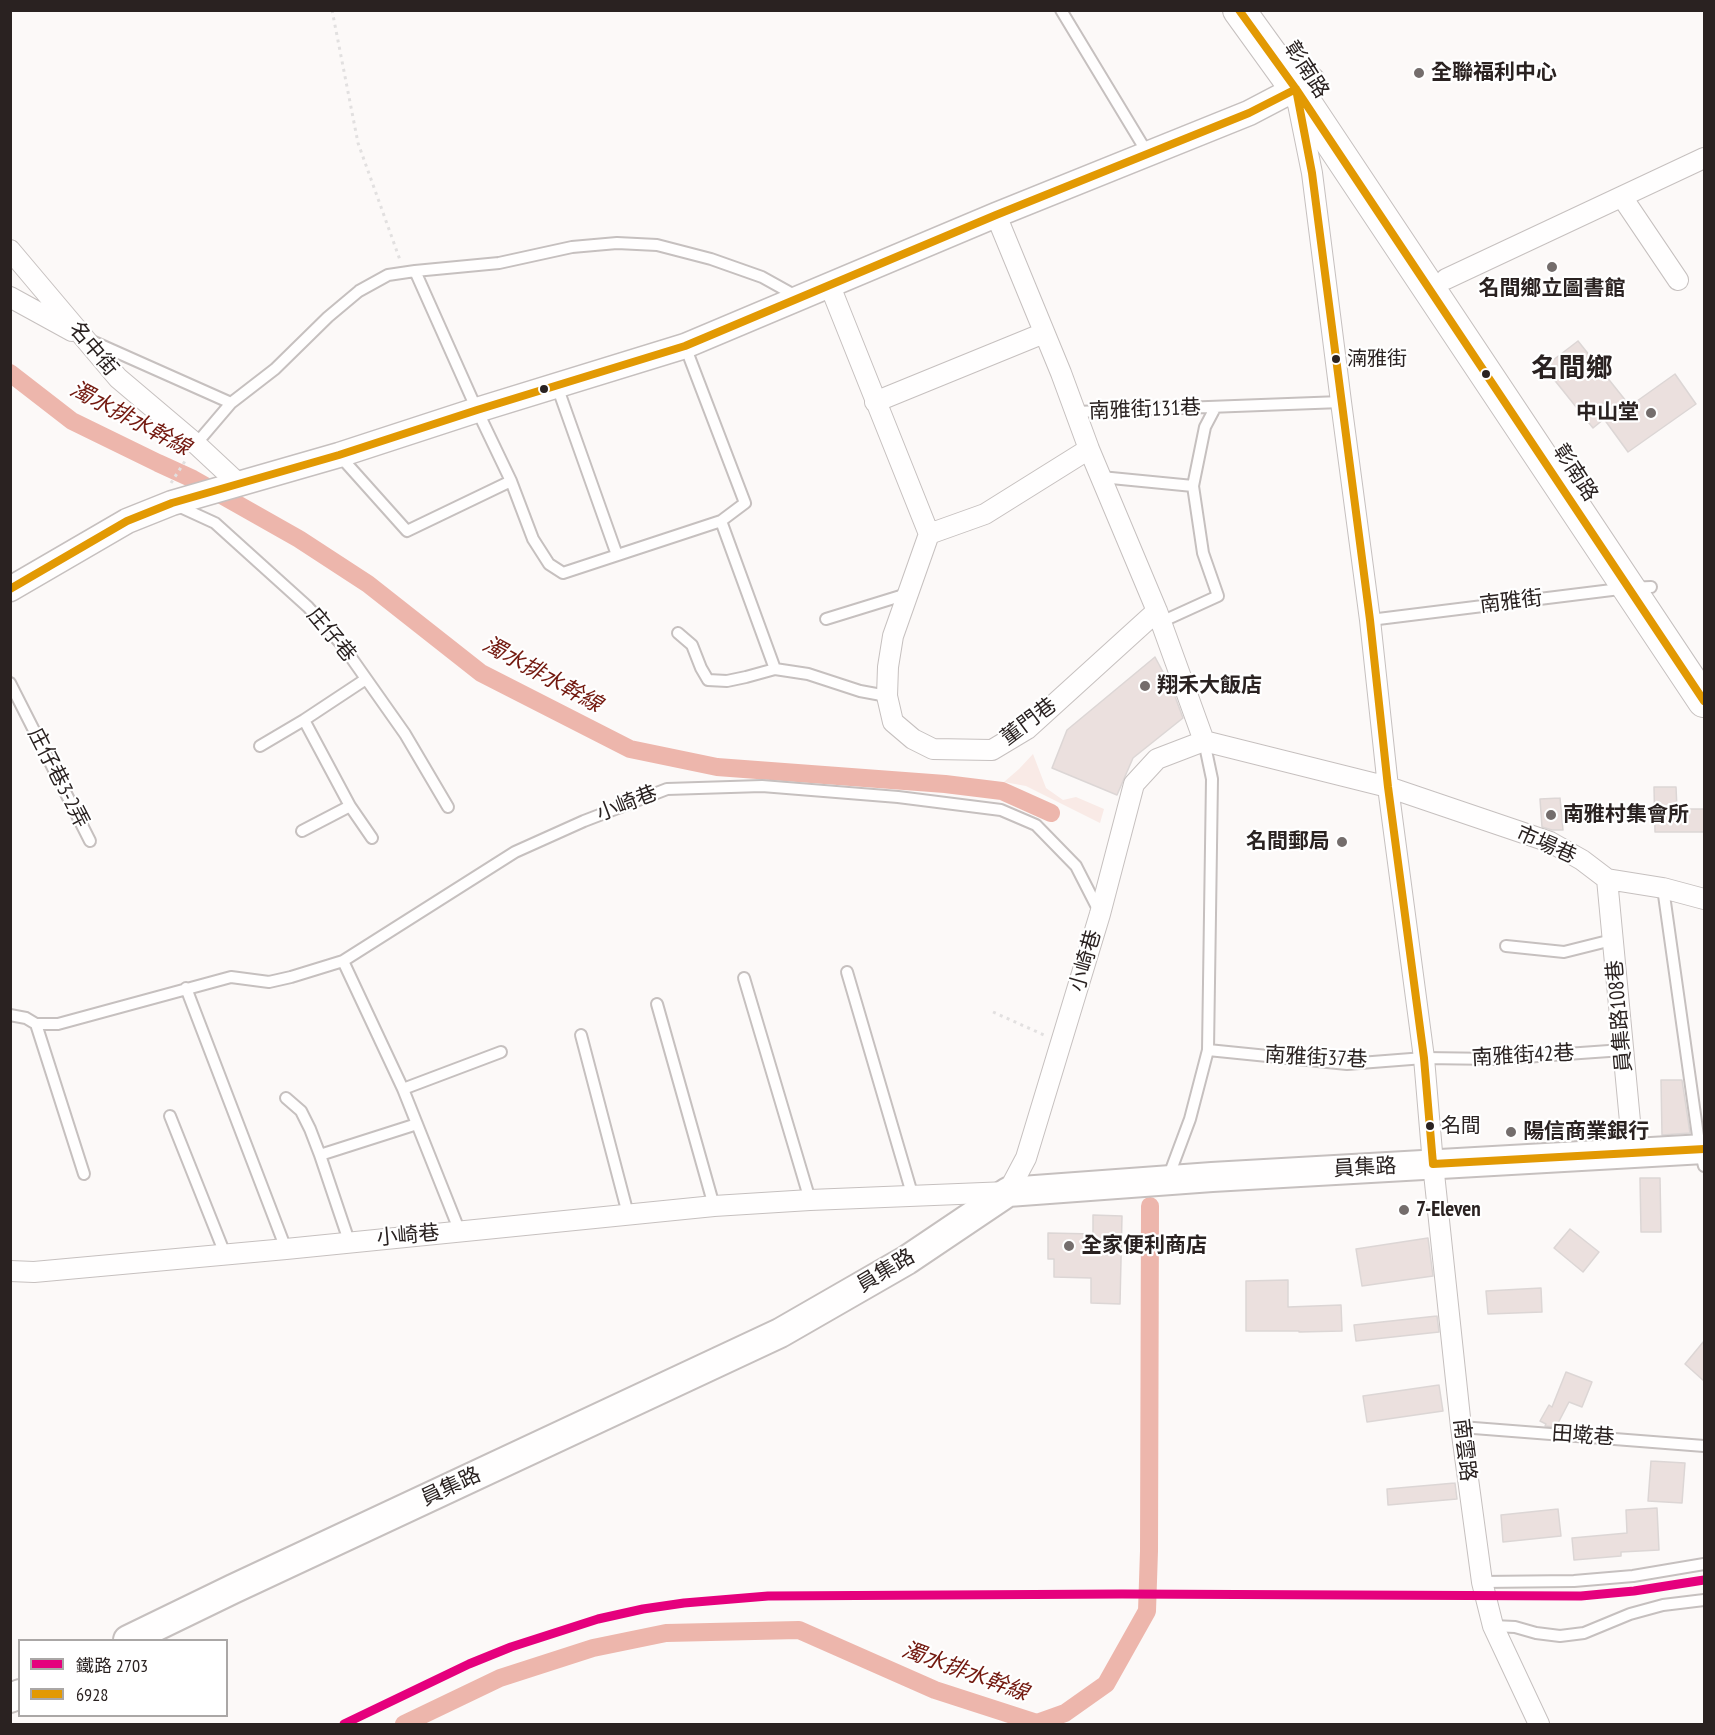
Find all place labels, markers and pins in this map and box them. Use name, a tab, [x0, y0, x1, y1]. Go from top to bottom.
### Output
place label: 全聯福利中心	[1431, 60, 1557, 86]
marker: 全聯福利中心	[1412, 66, 1426, 80]
marker: 名間鄉立圖書館	[1545, 260, 1559, 274]
place label: 名間鄉立圖書館	[1479, 276, 1625, 302]
place label: 湳雅街	[1347, 347, 1407, 371]
marker: 湳雅街	[1330, 353, 1342, 365]
unlabelled marker	[1480, 368, 1492, 380]
unlabelled marker	[538, 383, 550, 395]
place label: 中山堂	[1576, 400, 1639, 426]
marker: 中山堂	[1644, 406, 1658, 420]
place label: 翔禾大飯店	[1157, 673, 1262, 699]
marker: 翔禾大飯店	[1138, 679, 1152, 693]
place label: 南雅村集會所	[1563, 802, 1689, 828]
marker: 南雅村集會所	[1544, 808, 1558, 822]
place label: 名間郵局	[1246, 829, 1330, 855]
marker: 名間郵局	[1335, 835, 1349, 849]
place label: 名間	[1441, 1114, 1481, 1138]
place label: 陽信商業銀行	[1523, 1119, 1649, 1145]
marker: 名間	[1424, 1120, 1436, 1132]
marker: 陽信商業銀行	[1504, 1125, 1518, 1139]
place label: 7-Eleven	[1416, 1197, 1481, 1223]
marker: 7-Eleven	[1397, 1203, 1411, 1217]
place label: 全家便利商店	[1081, 1233, 1207, 1259]
marker: 全家便利商店	[1062, 1239, 1076, 1253]

